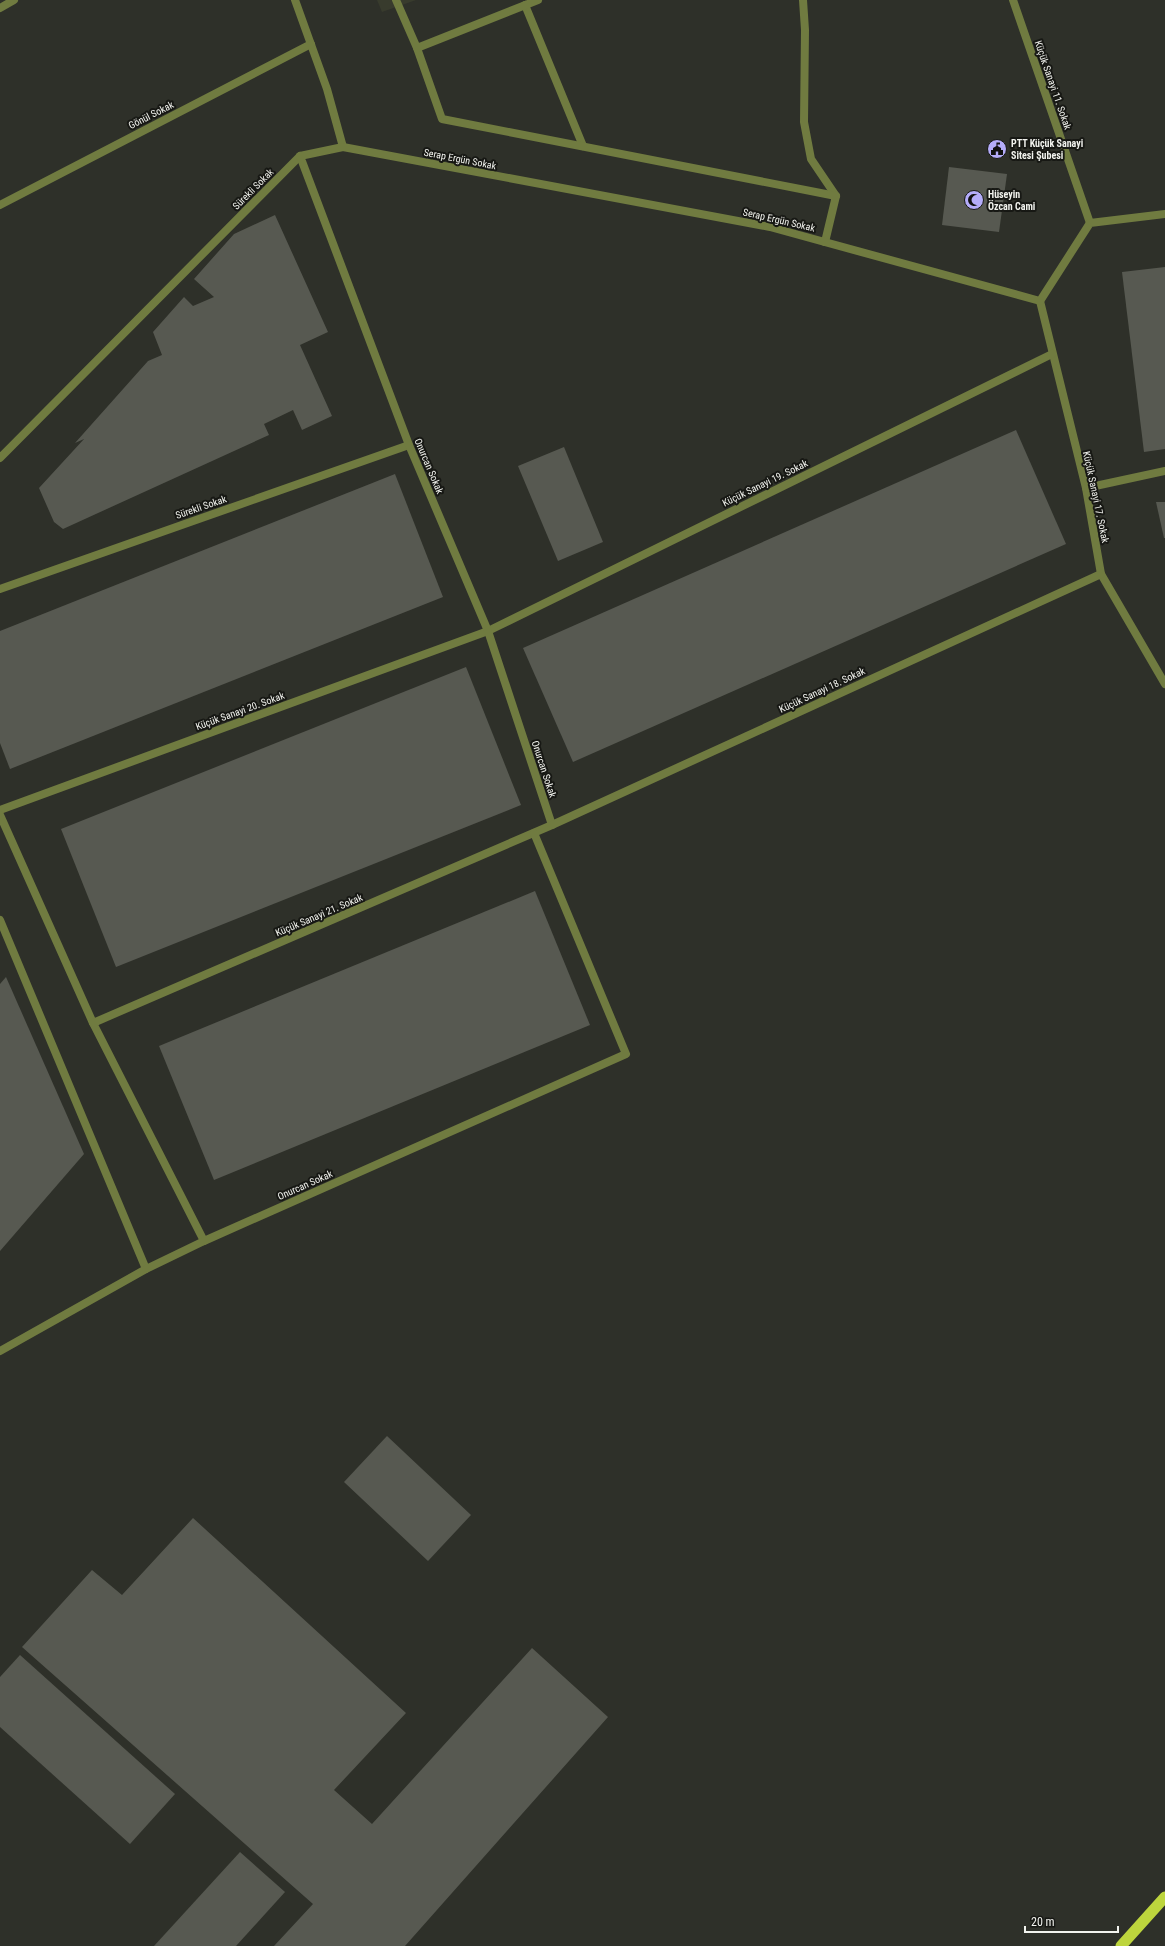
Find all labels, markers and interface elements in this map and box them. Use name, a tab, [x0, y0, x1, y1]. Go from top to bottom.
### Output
street label: Küçük Sanayi 11. Sokak	[1033, 39, 1074, 131]
street label: Gönül Sokak	[127, 99, 176, 131]
public building icon: PTT Küçük Sanayi Sitesi Şubesi	[986, 138, 1008, 160]
place label: PTT Küçük Sanayi Sitesi Şubesi	[1011, 138, 1083, 161]
street label: Serap Ergün Sokak	[423, 147, 498, 172]
street label: Sürekli Sokak	[230, 166, 276, 212]
mosque icon: Hüseyin Özcan Cami	[963, 189, 985, 211]
place label: Hüseyin Özcan Cami	[988, 189, 1035, 212]
street label: Serap Ergün Sokak	[742, 206, 817, 234]
street label: Onurcan Sokak	[412, 437, 446, 496]
street label: Küçük Sanayi 17. Sokak	[1081, 450, 1111, 544]
street label: Küçük Sanayi 19. Sokak	[721, 457, 810, 508]
street label: Sürekli Sokak	[174, 493, 228, 521]
street label: Küçük Sanayi 18. Sokak	[777, 665, 867, 715]
street label: Küçük Sanayi 20. Sokak	[194, 690, 286, 732]
street label: Onurcan Sokak	[530, 739, 559, 799]
street label: Küçük Sanayi 21. Sokak	[274, 891, 365, 938]
street label: Onurcan Sokak	[276, 1168, 335, 1202]
scale bar	[1025, 1908, 1118, 1934]
text: 20 m	[1031, 1915, 1055, 1929]

